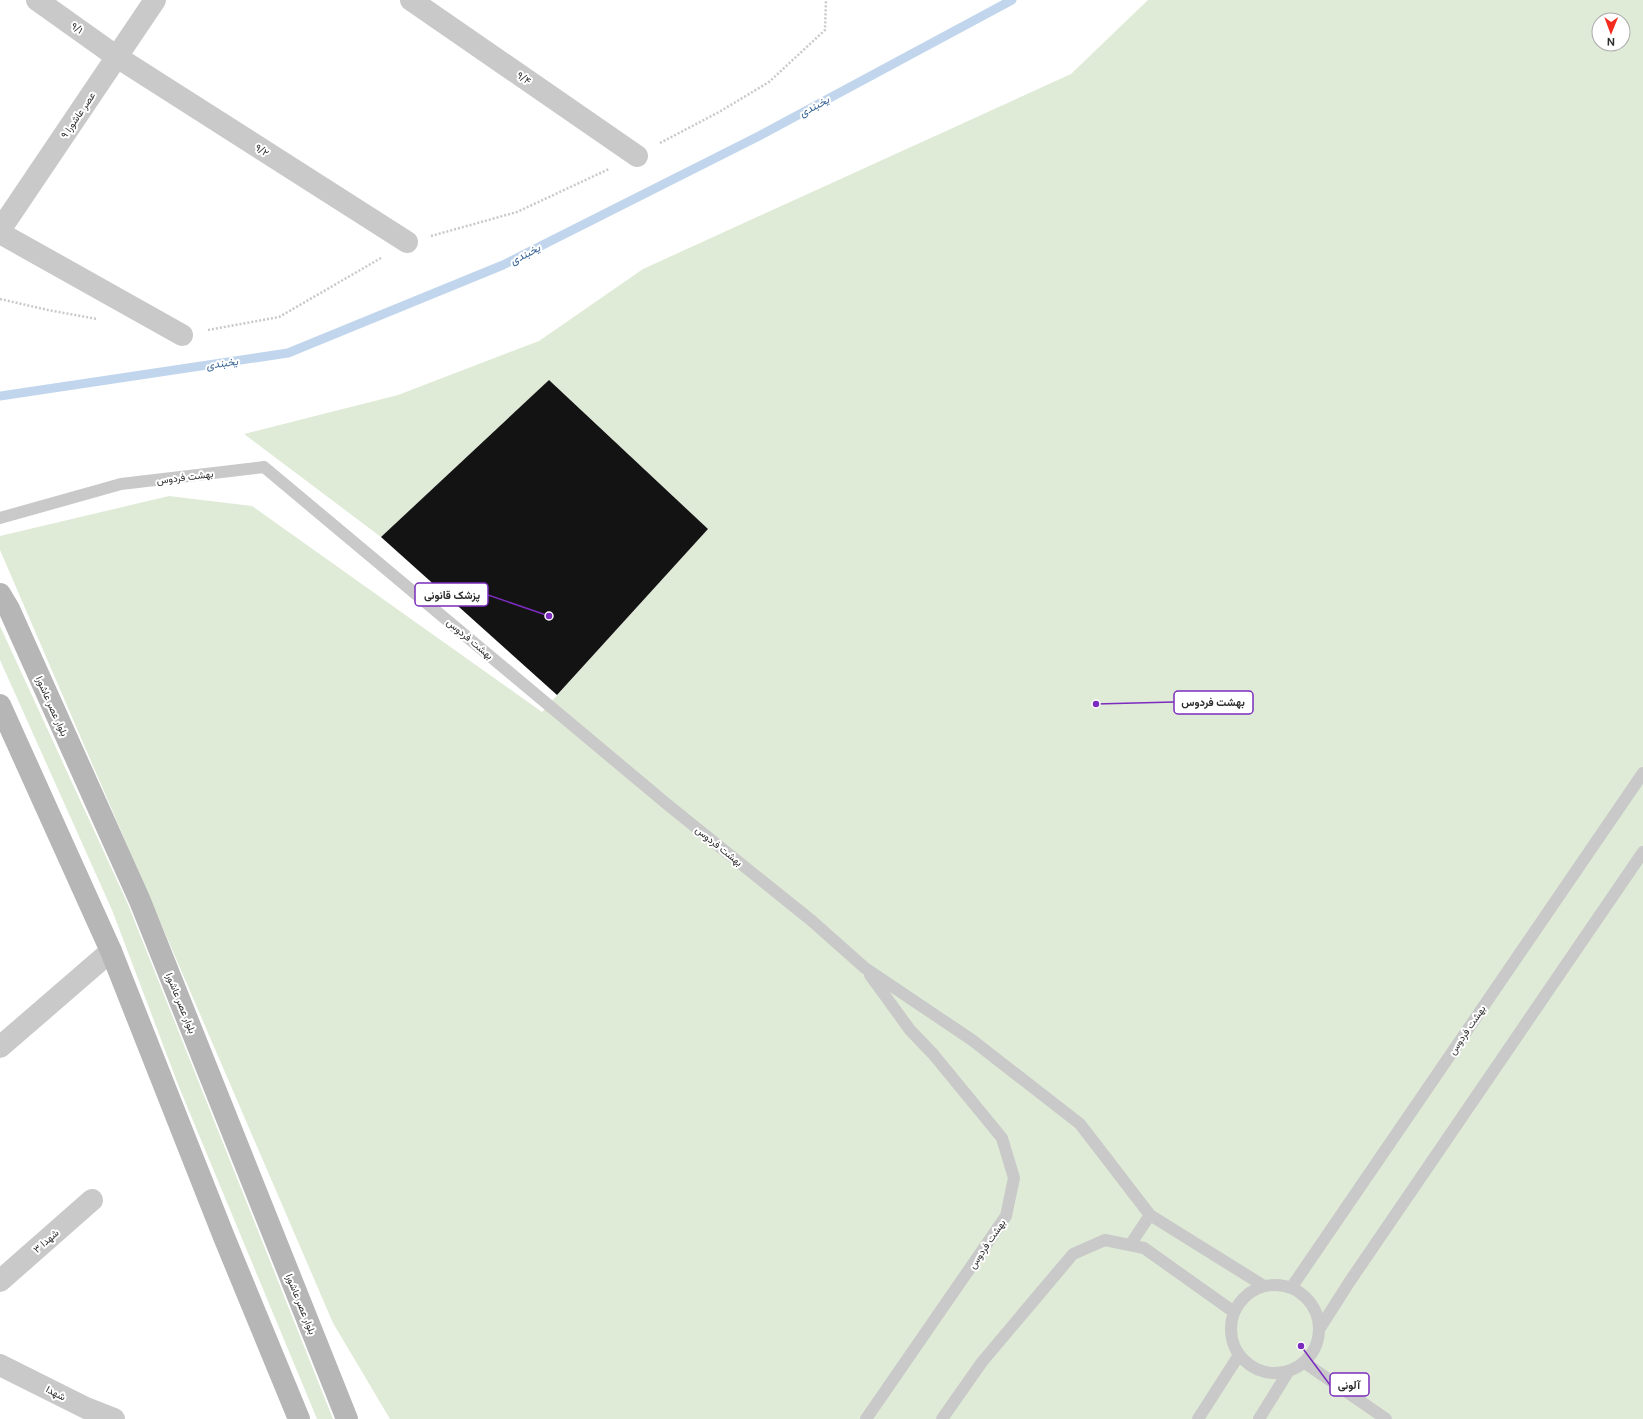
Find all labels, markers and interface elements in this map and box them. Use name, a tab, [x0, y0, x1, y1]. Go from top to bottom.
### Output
north arrow	[1591, 12, 1631, 52]
street label: ۹/۱	[69, 19, 86, 37]
text: N	[1607, 35, 1615, 49]
street label: ۹/۴	[514, 69, 534, 88]
street label: عصر عاشورا ۹	[58, 89, 98, 141]
water label: یخبندی	[797, 92, 832, 120]
street label: ۹/۲	[253, 141, 271, 159]
water label: یخبندی	[508, 240, 543, 268]
water label: یخبندی	[205, 354, 239, 372]
street label: بهشت فردوس	[156, 467, 214, 487]
callout: پزشک قانونی	[415, 583, 488, 606]
text: پزشک قانونی	[424, 588, 480, 603]
street label: بهشت فردوس	[444, 616, 496, 662]
street label: بلوار عصر عاشورا	[33, 674, 71, 738]
callout: بهشت فردوس	[1174, 691, 1253, 714]
text: بهشت فردوس	[1181, 695, 1245, 709]
street label: بهشت فردوس	[693, 823, 745, 869]
street label: بلوار عصر عاشورا	[163, 971, 199, 1035]
street label: بهشت فردوس	[1446, 1003, 1488, 1057]
street label: بهشت فردوس	[966, 1217, 1008, 1271]
street label: شهدا ۳	[31, 1226, 62, 1256]
street label: بلوار عصر عاشورا	[283, 1272, 319, 1336]
callout: آلونی	[1330, 1373, 1369, 1396]
text: آلونی	[1338, 1378, 1361, 1392]
street label: شهدا	[44, 1383, 68, 1403]

